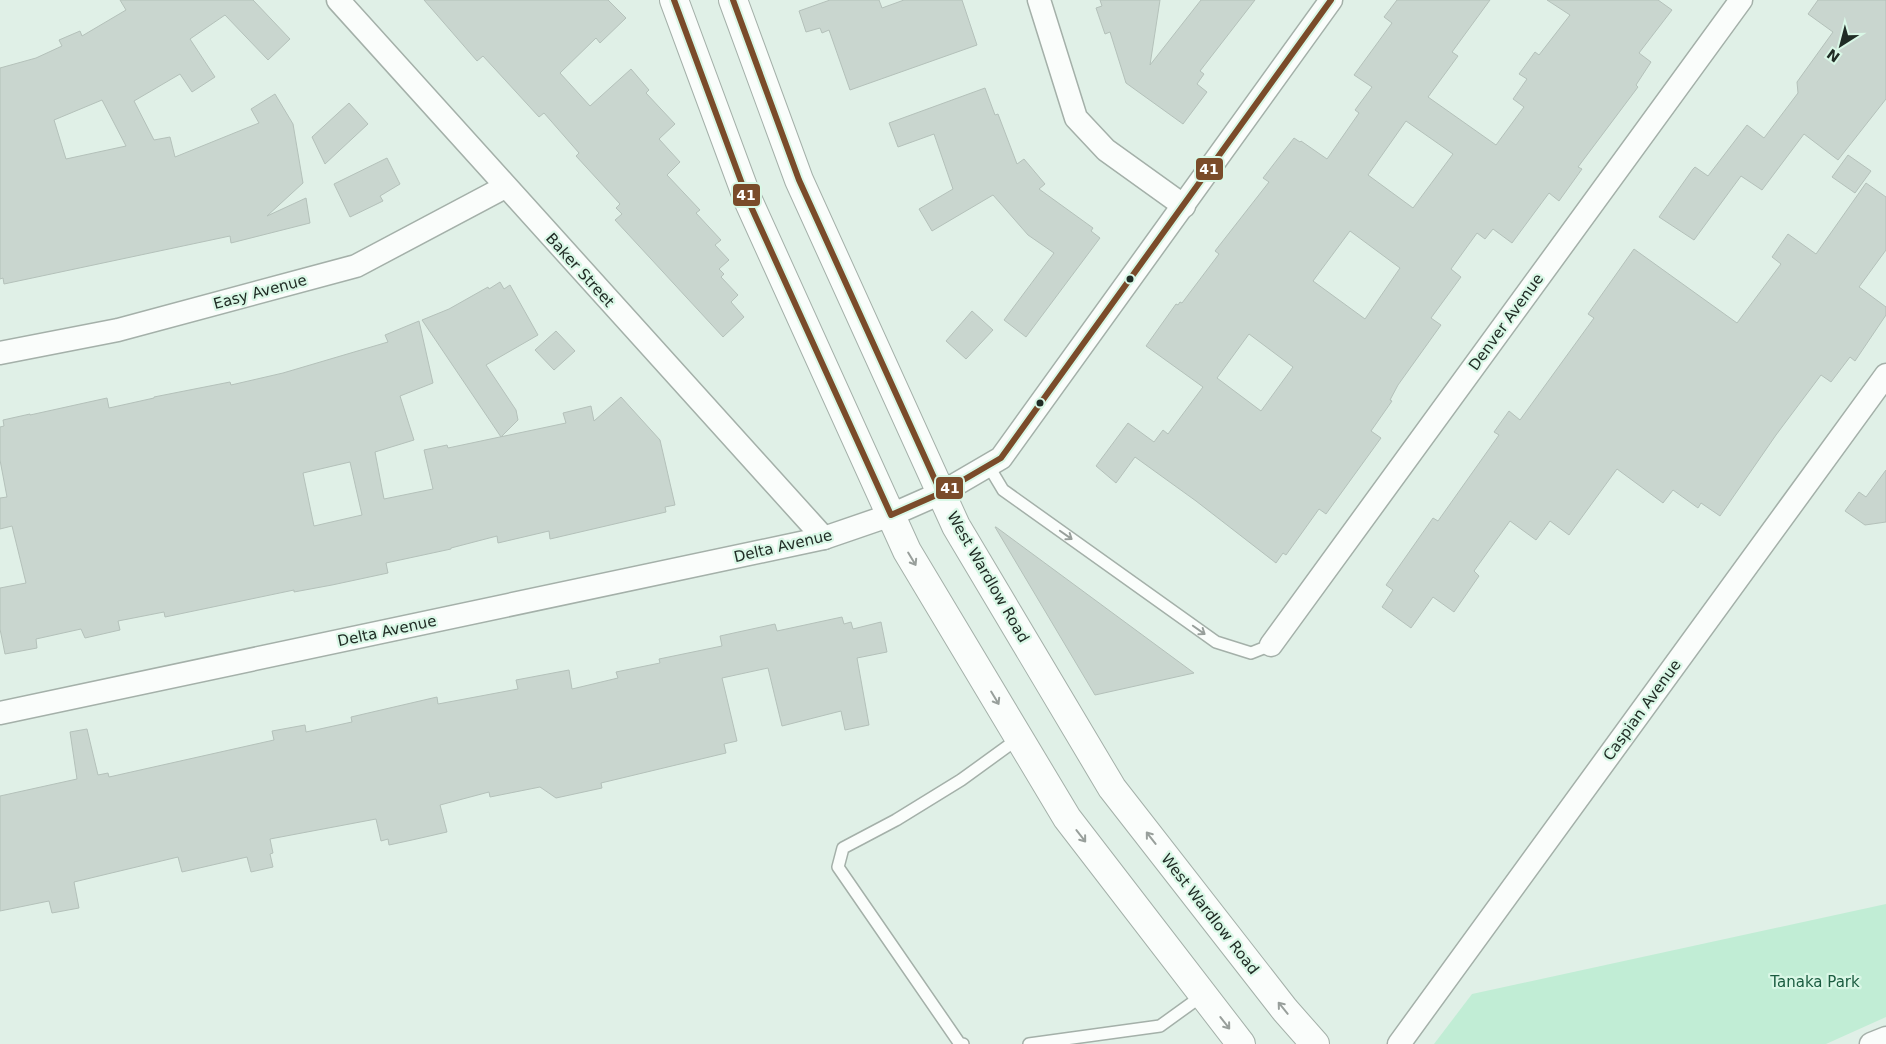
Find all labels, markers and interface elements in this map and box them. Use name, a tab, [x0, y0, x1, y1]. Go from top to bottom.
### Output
north arrow	[1816, 20, 1866, 70]
text: N	[1824, 46, 1843, 65]
line badge: 41	[1195, 157, 1224, 181]
text: 41	[1199, 161, 1219, 177]
line badge: 41	[732, 183, 761, 207]
text: 41	[736, 187, 756, 203]
street label: Baker Street	[542, 229, 618, 311]
street label: Denver Avenue	[1465, 270, 1547, 374]
street label: Easy Avenue	[211, 271, 309, 313]
unlabelled marker	[1125, 274, 1135, 284]
unlabelled marker	[1035, 398, 1045, 408]
line badge: 41	[935, 476, 964, 500]
text: 41	[940, 480, 960, 496]
street label: West Wardlow Road	[943, 508, 1033, 646]
street label: Delta Avenue	[732, 526, 834, 566]
one-way arrow	[1059, 530, 1073, 540]
one-way arrow	[907, 551, 917, 565]
street label: Delta Avenue	[336, 612, 438, 650]
one-way arrow	[1191, 624, 1205, 635]
street label: Caspian Avenue	[1599, 656, 1685, 764]
one-way arrow	[991, 691, 1001, 705]
one-way arrow	[1076, 829, 1086, 843]
one-way arrow	[1146, 831, 1156, 845]
street label: West Wardlow Road	[1157, 850, 1263, 978]
park label: Tanaka Park	[1769, 973, 1860, 991]
one-way arrow	[1277, 1001, 1288, 1014]
one-way arrow	[1220, 1016, 1230, 1030]

